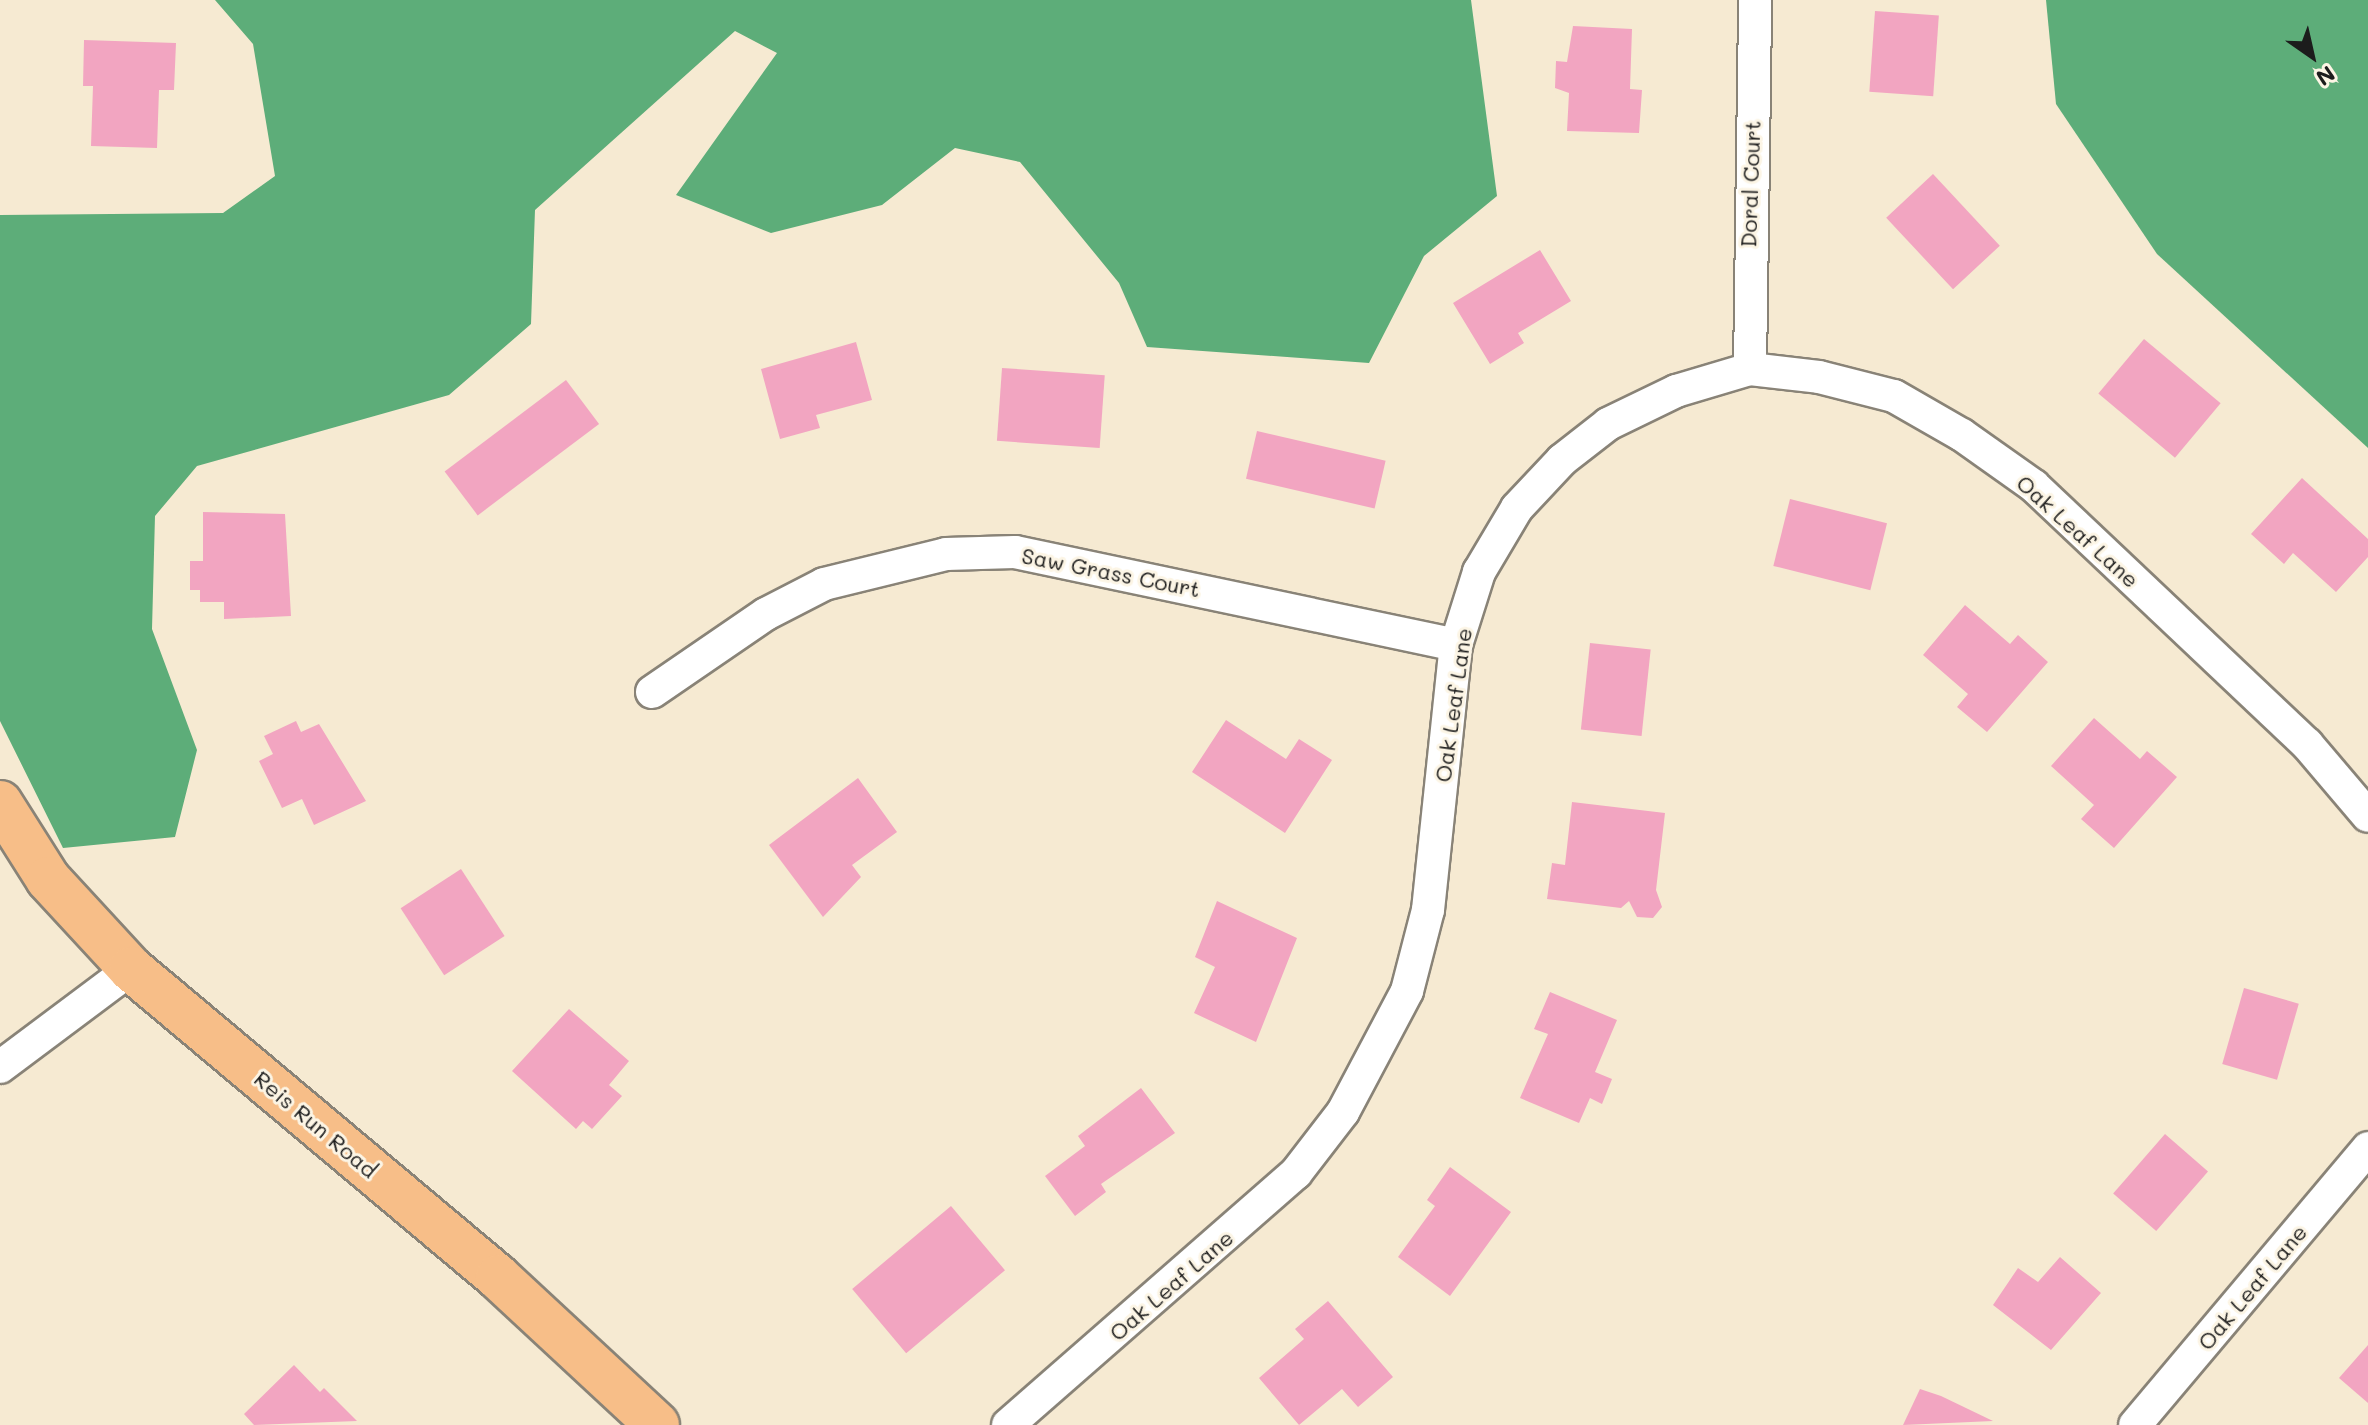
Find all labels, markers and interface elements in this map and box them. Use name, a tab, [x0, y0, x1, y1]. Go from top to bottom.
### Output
north arrow	[2272, 16, 2352, 96]
text: N	[2311, 60, 2341, 93]
street label: Doral Court	[1735, 120, 1765, 248]
street label: Oak Leaf Lane	[2011, 469, 2145, 593]
street label: Saw Grass Court	[1020, 542, 1202, 602]
street label: Oak Leaf Lane	[1429, 626, 1477, 784]
street label: Reis Run Road	[249, 1065, 383, 1183]
street label: Oak Leaf Lane	[2192, 1219, 2312, 1355]
street label: Oak Leaf Lane	[1104, 1224, 1238, 1346]

